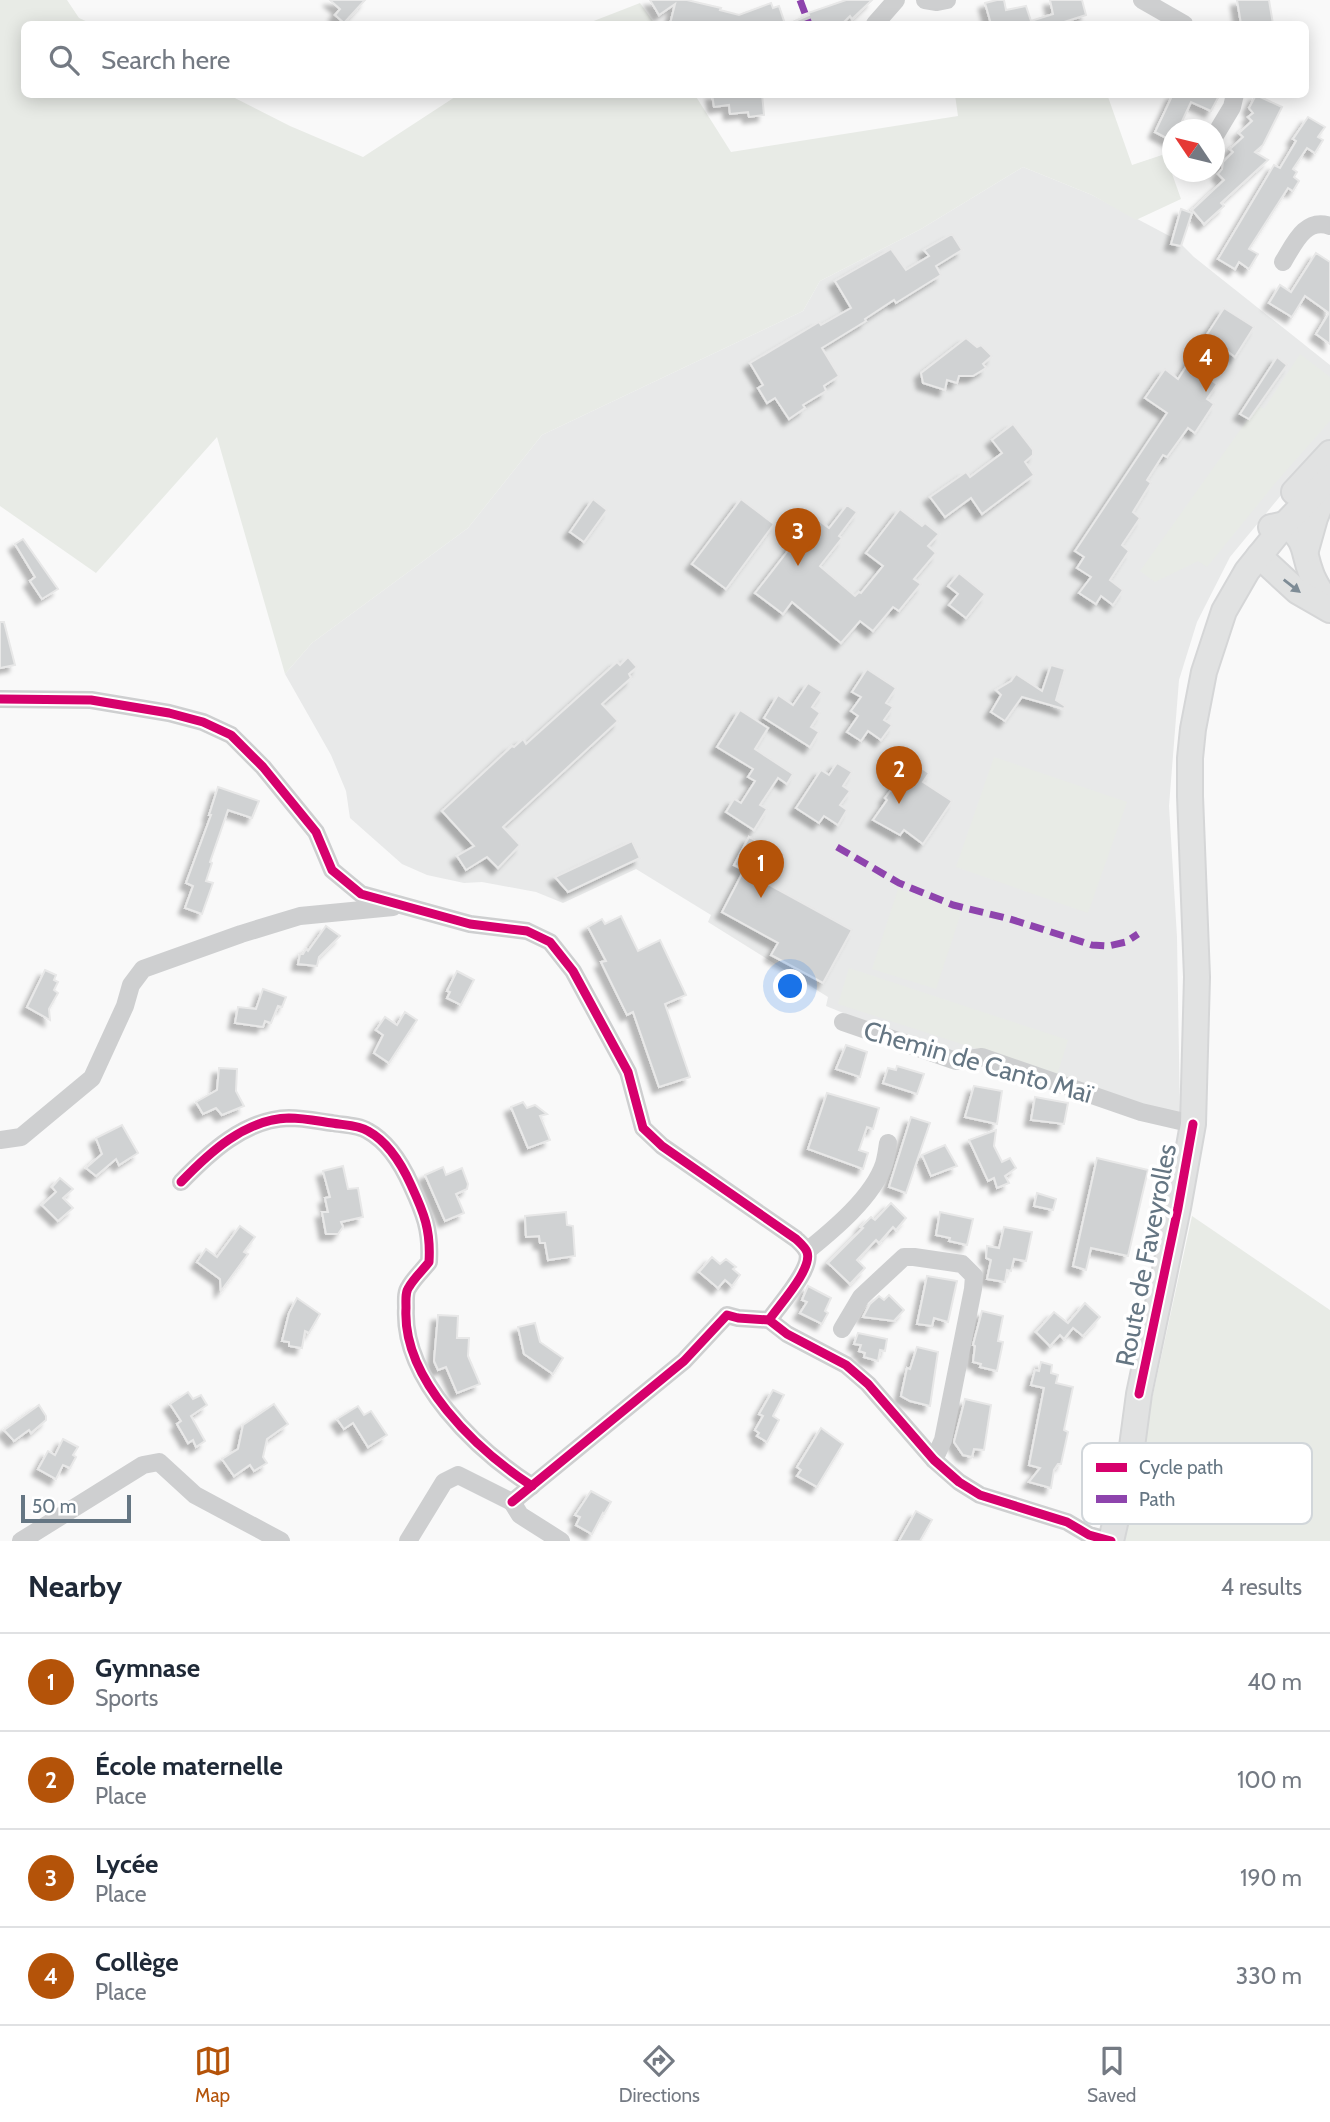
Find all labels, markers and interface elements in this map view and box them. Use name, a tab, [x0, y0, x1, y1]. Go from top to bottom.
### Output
search box	[21, 21, 1309, 98]
icon: search	[45, 41, 83, 79]
text: Search here	[101, 44, 230, 76]
north arrow	[1162, 119, 1225, 182]
pin: 4	[1183, 334, 1229, 392]
pin: 3	[775, 508, 821, 566]
one-way arrow	[1284, 578, 1301, 593]
pin: 2	[876, 746, 922, 804]
pin: 1	[738, 840, 784, 898]
your location	[773, 969, 807, 1003]
street label: Chemin de Canto Maï	[860, 1014, 1097, 1110]
street label: Route de Faveyrolles	[1109, 1141, 1183, 1369]
legend	[1082, 1443, 1312, 1524]
text: Cycle path	[1139, 1456, 1223, 1479]
text: Path	[1139, 1488, 1175, 1511]
scale bar	[21, 1492, 131, 1524]
text: 50 m	[32, 1495, 76, 1518]
text: Nearby	[28, 1568, 122, 1605]
text: 4 results	[1221, 1573, 1302, 1601]
text: Gymnase	[95, 1652, 200, 1684]
text: 1	[47, 1668, 55, 1696]
text: 40 m	[1247, 1668, 1302, 1696]
text: Sports	[95, 1684, 158, 1712]
text: École maternelle	[95, 1750, 283, 1782]
text: 2	[45, 1766, 57, 1794]
text: 100 m	[1237, 1766, 1302, 1794]
text: Place	[95, 1782, 147, 1810]
text: Lycée	[95, 1848, 158, 1880]
text: 3	[45, 1864, 57, 1892]
text: 190 m	[1240, 1864, 1302, 1892]
text: Place	[95, 1880, 147, 1908]
text: Collège	[95, 1946, 179, 1978]
text: 4	[44, 1962, 58, 1990]
text: 330 m	[1236, 1962, 1302, 1990]
text: Place	[95, 1978, 147, 2006]
tab: Map	[194, 2042, 232, 2107]
tab: Directions	[619, 2042, 700, 2107]
tab: Saved	[1087, 2042, 1136, 2107]

